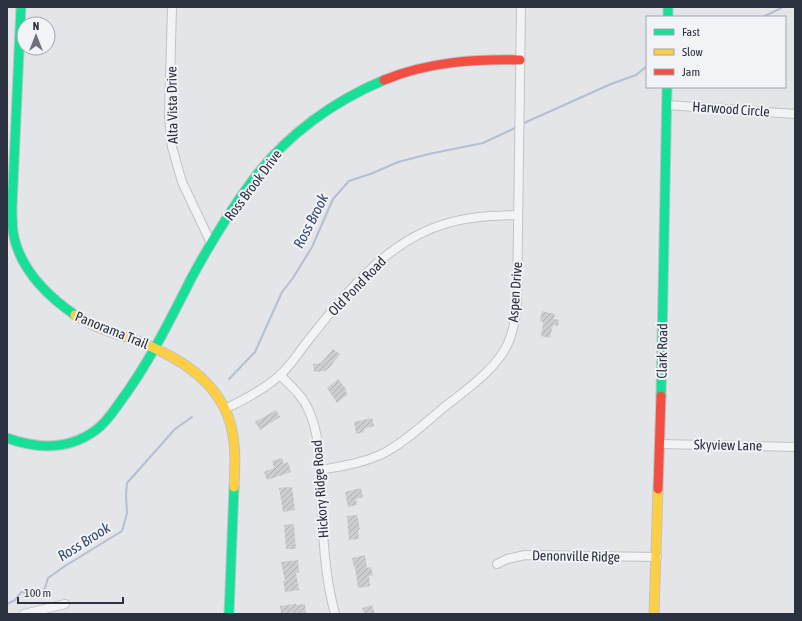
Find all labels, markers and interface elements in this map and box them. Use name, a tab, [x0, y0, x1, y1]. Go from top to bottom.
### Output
north arrow	[16, 16, 56, 56]
legend	[646, 16, 786, 88]
text: N	[33, 20, 39, 32]
text: Fast	[682, 25, 700, 39]
text: Slow	[682, 45, 703, 59]
text: Jam	[682, 65, 700, 79]
street label: Alta Vista Drive	[163, 66, 181, 144]
street label: Harwood Circle	[692, 98, 770, 120]
street label: Ross Brook Drive	[221, 146, 285, 224]
water label: Ross Brook	[290, 190, 332, 251]
street label: Old Pond Road	[325, 253, 389, 319]
street label: Aspen Drive	[505, 261, 525, 323]
street label: Panorama Trail	[73, 308, 151, 352]
street label: Clark Road	[654, 323, 670, 379]
street label: Skyview Lane	[694, 436, 762, 454]
street label: Hickory Ridge Road	[309, 439, 331, 539]
water label: Ross Brook	[54, 519, 114, 564]
street label: Denonville Ridge	[532, 547, 620, 565]
scale bar	[18, 579, 123, 605]
text: 100 m	[24, 586, 51, 600]

